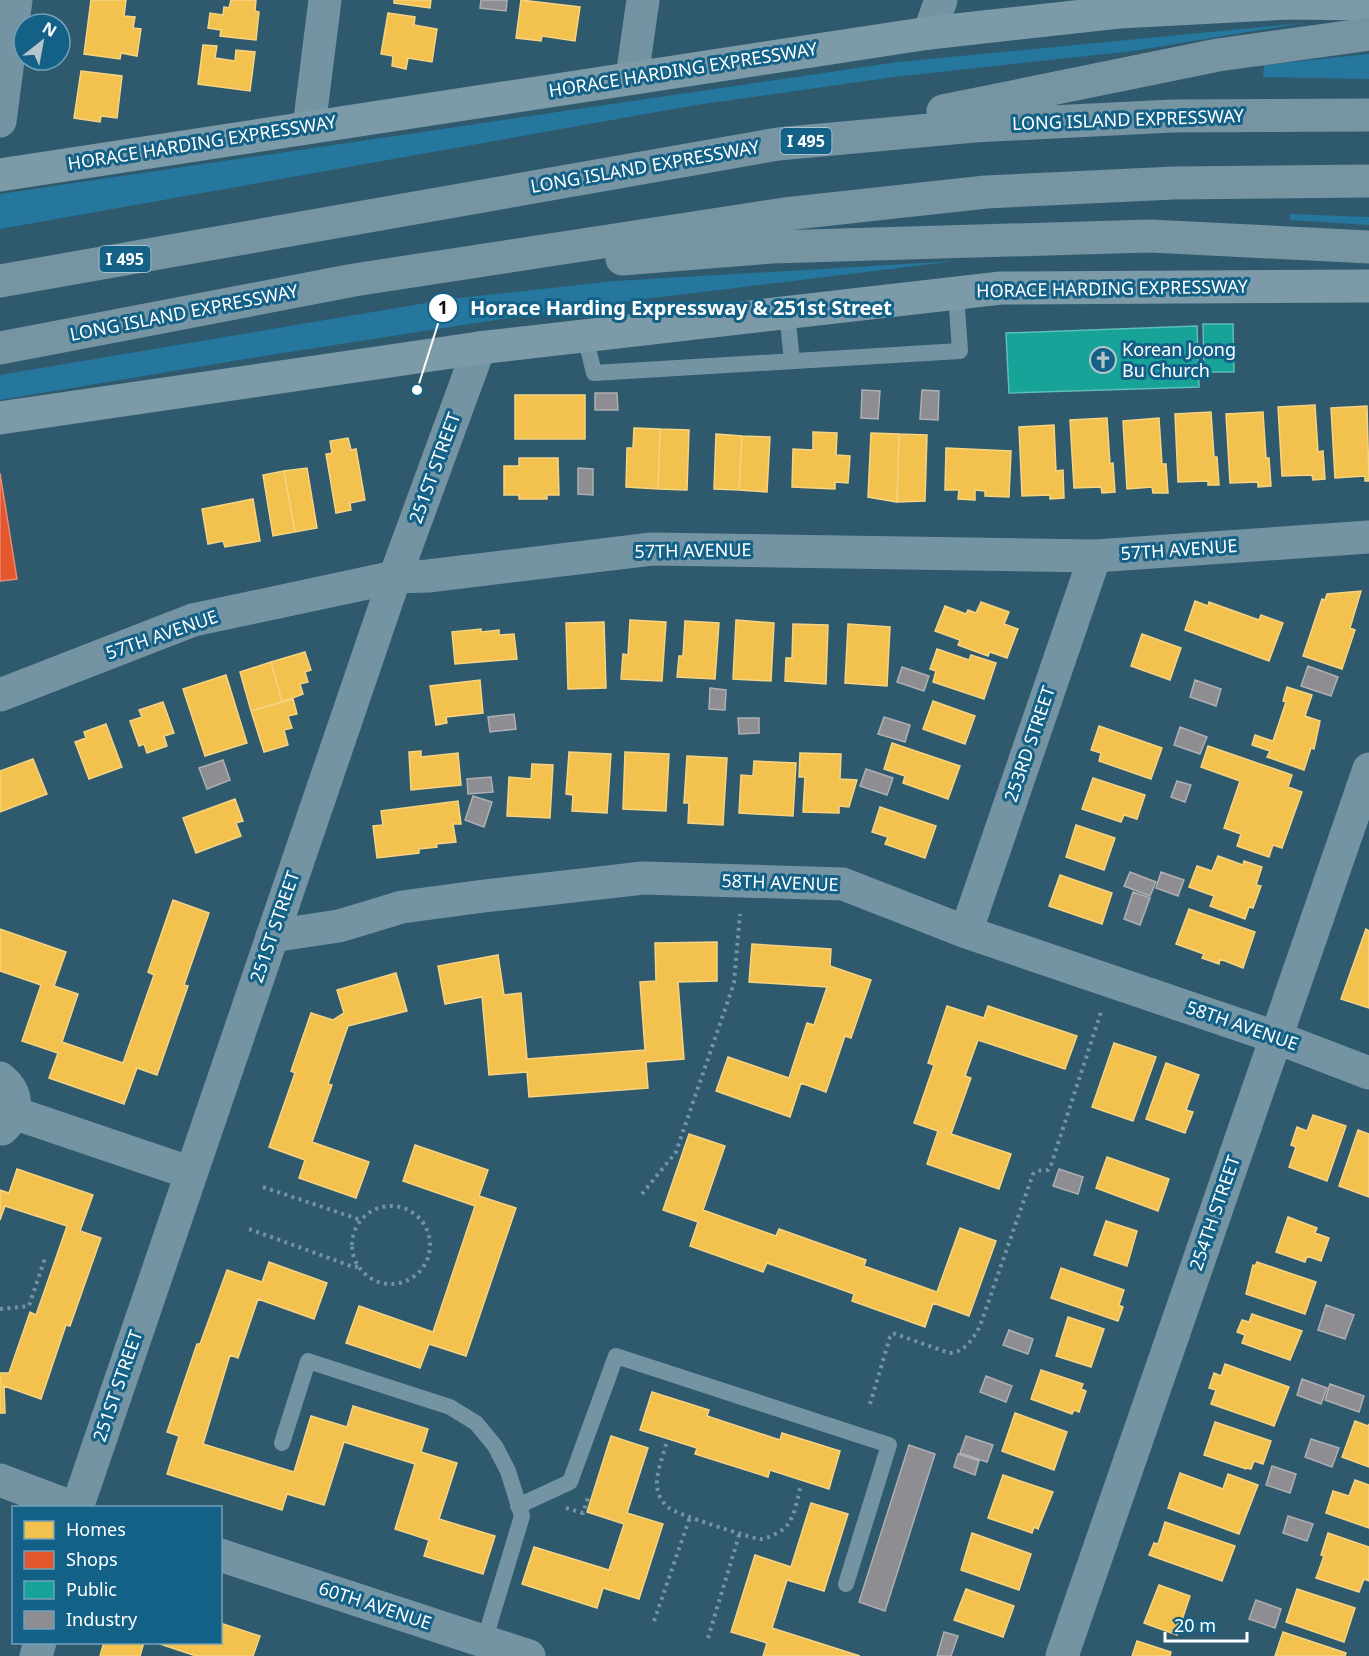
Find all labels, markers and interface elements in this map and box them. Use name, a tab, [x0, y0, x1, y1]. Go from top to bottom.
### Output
north arrow	[12, 12, 72, 72]
text: N	[38, 16, 61, 42]
street label: HORACE HARDING EXPRESSWAY	[547, 36, 820, 102]
street label: LONG ISLAND EXPRESSWAY	[1012, 103, 1245, 135]
street label: HORACE HARDING EXPRESSWAY	[66, 109, 339, 175]
road number: I 495	[780, 128, 832, 154]
street label: LONG ISLAND EXPRESSWAY	[528, 134, 762, 198]
road number: I 495	[100, 246, 150, 272]
street label: HORACE HARDING EXPRESSWAY	[976, 274, 1249, 302]
street label: LONG ISLAND EXPRESSWAY	[68, 278, 301, 346]
callout: Horace Harding Expressway & 251st Street	[428, 289, 904, 327]
text: Horace Harding Expressway & 251st Street	[470, 294, 892, 321]
text: 1	[438, 295, 448, 319]
place label: Korean Joong Bu Church	[1122, 337, 1236, 382]
church icon: Korean Joong Bu Church	[1088, 345, 1118, 375]
street label: 251ST STREET	[403, 409, 465, 527]
street label: 57TH AVENUE	[1120, 533, 1238, 565]
street label: 57TH AVENUE	[634, 537, 752, 563]
street label: 57TH AVENUE	[102, 604, 221, 664]
street label: 253RD STREET	[998, 683, 1060, 805]
street label: 251ST STREET	[244, 868, 304, 986]
street label: 58TH AVENUE	[721, 868, 839, 896]
street label: 58TH AVENUE	[1183, 995, 1302, 1055]
street label: 254TH STREET	[1183, 1152, 1245, 1273]
street label: 251ST STREET	[87, 1327, 147, 1445]
legend	[12, 1506, 222, 1644]
text: Homes	[66, 1517, 126, 1541]
text: Shops	[66, 1547, 118, 1571]
street label: 60TH AVENUE	[316, 1576, 435, 1635]
text: Public	[66, 1577, 117, 1601]
scale bar	[1165, 1605, 1248, 1643]
text: Industry	[66, 1607, 138, 1631]
text: 20 m	[1174, 1613, 1216, 1637]

